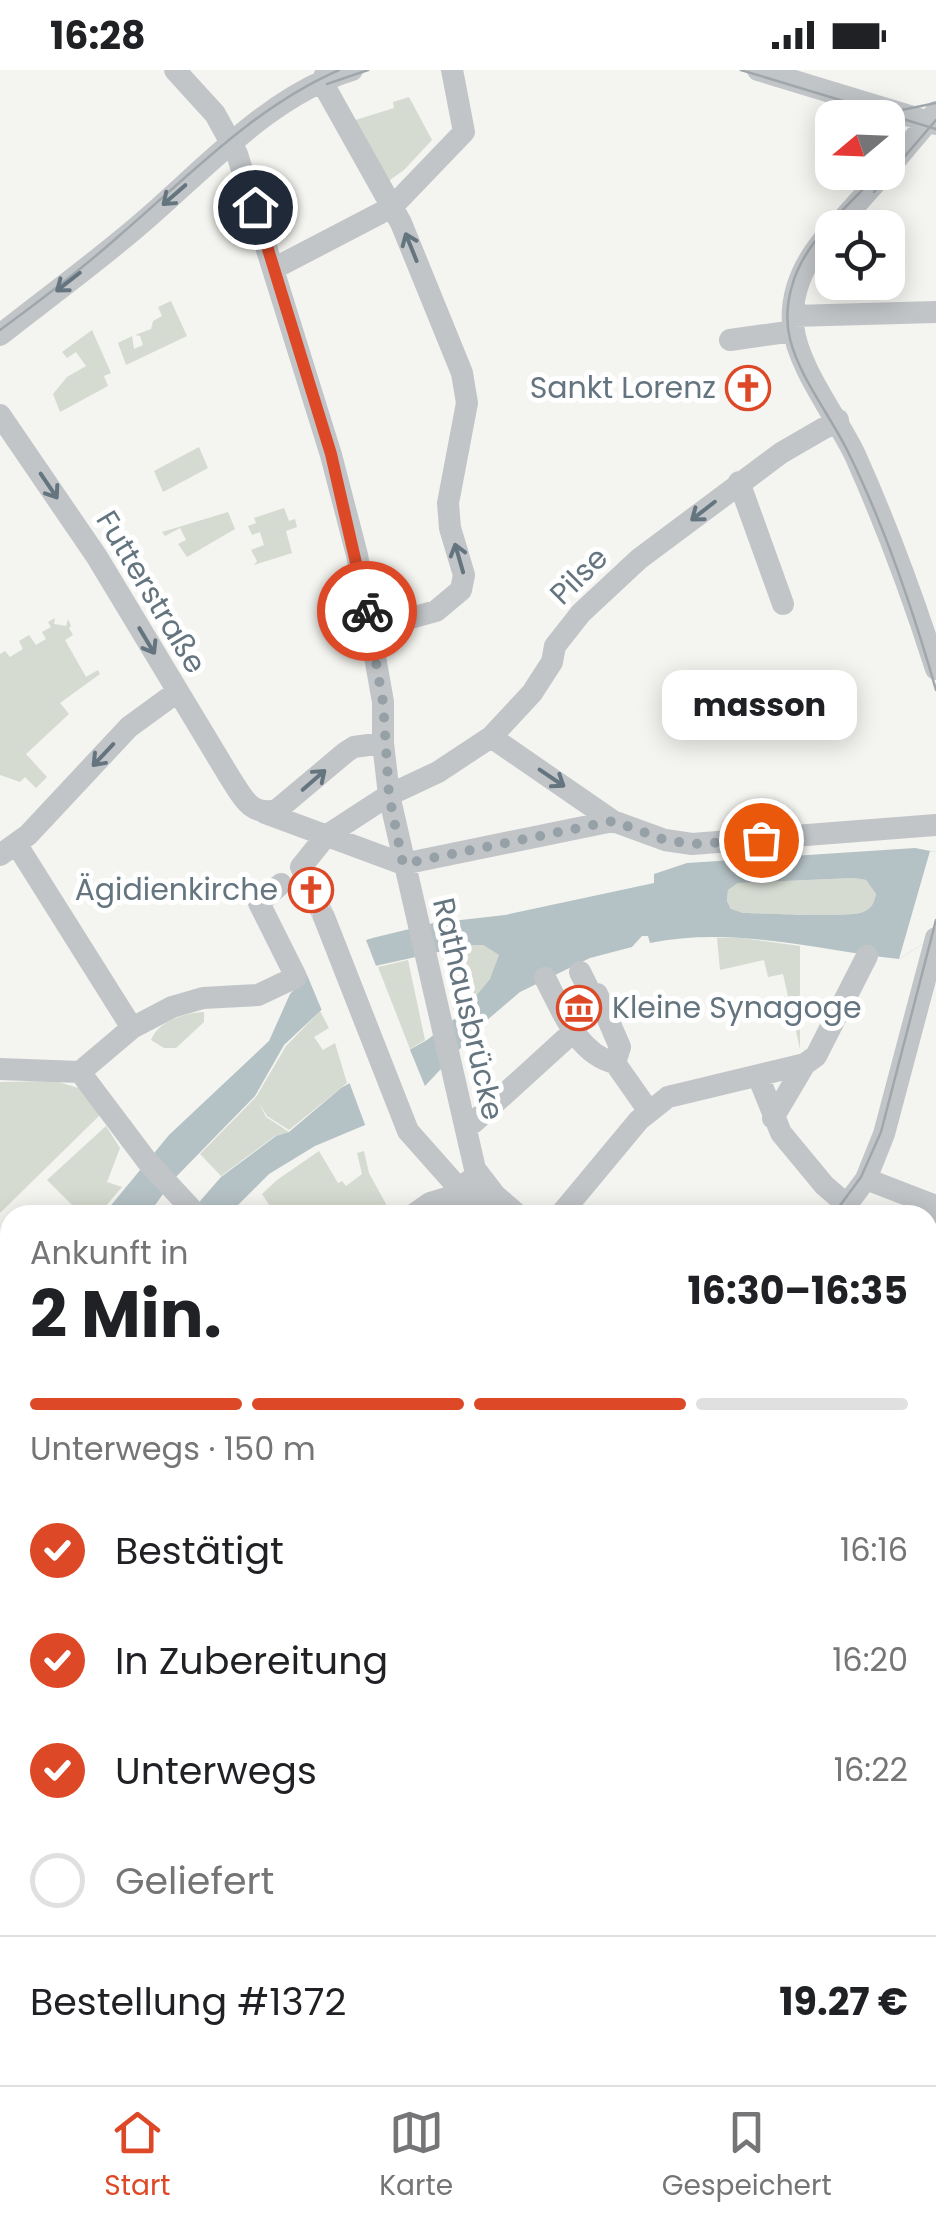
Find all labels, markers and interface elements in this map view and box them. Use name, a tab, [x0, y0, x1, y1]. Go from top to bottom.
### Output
text: 16:28	[50, 9, 146, 62]
north arrow	[815, 100, 905, 190]
map controls	[815, 100, 905, 300]
pin	[213, 165, 298, 250]
icon: home	[228, 180, 283, 235]
one-way arrow	[162, 183, 187, 206]
button: locate	[815, 210, 905, 300]
one-way arrow	[400, 232, 418, 263]
one-way arrow	[55, 270, 81, 292]
church icon: Sankt Lorenz	[725, 365, 771, 411]
place label: Sankt Lorenz	[530, 366, 716, 409]
one-way arrow	[38, 471, 59, 499]
one-way arrow	[690, 500, 716, 522]
street label: Futterstraße	[86, 502, 217, 681]
street label: Pilse	[540, 537, 617, 614]
one-way arrow	[449, 543, 467, 574]
courier	[317, 561, 417, 661]
icon: bike	[340, 584, 395, 639]
one-way arrow	[137, 626, 157, 654]
callout: masson	[664, 670, 858, 740]
text: masson	[693, 682, 826, 727]
one-way arrow	[91, 742, 115, 766]
one-way arrow	[538, 767, 566, 788]
one-way arrow	[301, 768, 326, 791]
pin	[719, 798, 804, 883]
icon: bag	[734, 813, 789, 868]
church icon: Ägidienkirche	[288, 867, 334, 913]
place label: Ägidienkirche	[75, 868, 278, 911]
street label: Rathausbrücke	[422, 894, 515, 1124]
museum icon: Kleine Synagoge	[556, 985, 602, 1031]
place label: Kleine Synagoge	[612, 986, 861, 1029]
text: Ankunft in	[30, 1230, 189, 1275]
text: 16:30–16:35	[688, 1264, 908, 1317]
text: 2 Min.	[30, 1269, 222, 1360]
text: Unterwegs · 150 m	[30, 1426, 316, 1471]
icon: check	[30, 1523, 85, 1578]
text: Bestätigt	[115, 1524, 284, 1577]
text: 16:16	[840, 1527, 908, 1572]
icon: check	[30, 1633, 85, 1688]
text: In Zubereitung	[115, 1634, 388, 1687]
text: 16:20	[832, 1637, 908, 1682]
icon: check	[30, 1743, 85, 1798]
text: Unterwegs	[115, 1744, 317, 1797]
text: 16:22	[834, 1747, 908, 1792]
text: Geliefert	[115, 1854, 274, 1907]
text: Bestellung #1372	[30, 1975, 346, 2028]
text: 19.27 €	[779, 1975, 908, 2028]
tab: Start	[104, 2105, 171, 2207]
tab: Karte	[379, 2105, 453, 2207]
tab: Gespeichert	[662, 2105, 832, 2207]

